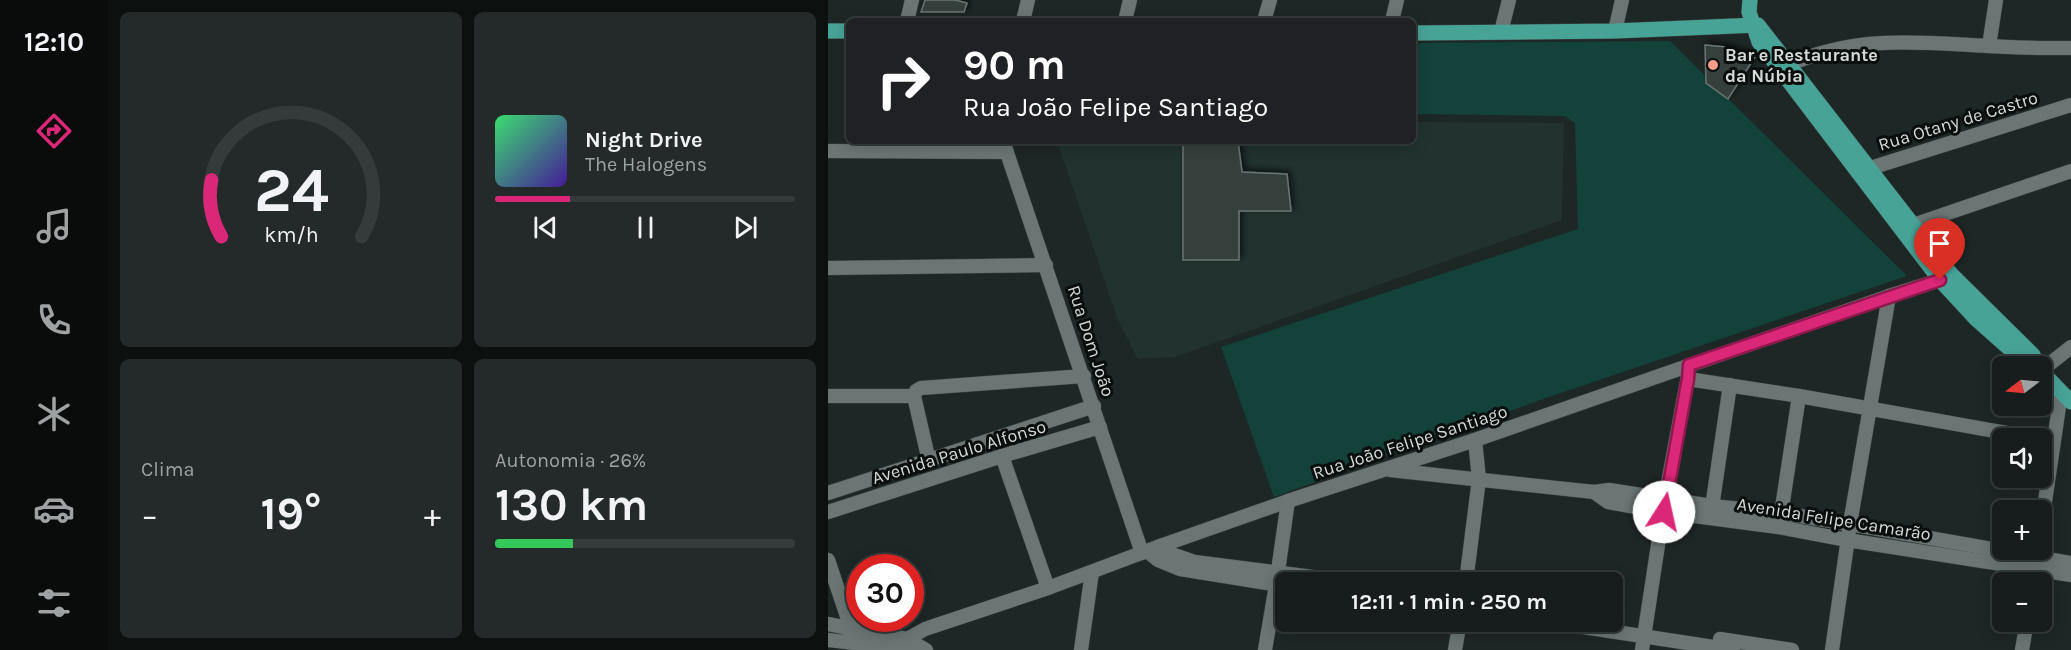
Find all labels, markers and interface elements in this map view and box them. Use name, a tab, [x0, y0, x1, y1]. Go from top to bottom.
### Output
text: 12:10	[24, 26, 84, 58]
text: 90 m	[963, 40, 1066, 90]
icon: right	[864, 42, 942, 120]
place label: Bar e Restaurante da Núbia	[1725, 44, 1878, 87]
marker: Bar e Restaurante da Núbia	[1706, 58, 1720, 72]
street label: Rua Otany de Castro	[1876, 86, 2040, 156]
text: Rua João Felipe Santiago	[963, 91, 1268, 123]
icon: directions	[33, 110, 75, 152]
text: Night Drive	[585, 127, 703, 153]
text: The Halogens	[585, 153, 707, 176]
text: 24	[254, 154, 328, 227]
icon: music	[33, 205, 75, 247]
icon: previous	[529, 211, 562, 244]
icon: pause	[629, 211, 662, 244]
icon: next	[729, 211, 762, 244]
pin	[1914, 218, 1965, 280]
text: km/h	[264, 222, 318, 247]
icon: arrive	[1923, 227, 1956, 260]
street label: Rua Dom João	[1063, 283, 1119, 399]
icon: phone	[33, 299, 75, 341]
north arrow	[1992, 356, 2052, 416]
map controls	[1992, 356, 2052, 632]
icon: climate	[33, 393, 75, 435]
street label: Rua João Felipe Santiago	[1310, 400, 1510, 484]
street label: Avenida Paulo Alfonso	[869, 415, 1049, 489]
button: sound	[1992, 428, 2052, 488]
text: Autonomia · 26%	[495, 449, 646, 472]
text: Clima	[141, 458, 195, 481]
text: 130 km	[495, 479, 648, 531]
position arrow	[1632, 480, 1696, 544]
icon: car	[33, 488, 75, 530]
text: 19°	[261, 488, 321, 540]
street label: Avenida Felipe Camarão	[1736, 493, 1932, 545]
text: −	[141, 496, 158, 534]
text: +	[424, 496, 441, 534]
button: +	[1992, 500, 2052, 560]
speed limit sign: 30	[846, 554, 924, 632]
button: −	[1992, 572, 2052, 632]
icon: filters	[33, 582, 75, 624]
text: 12:11 · 1 min · 250 m	[1351, 589, 1547, 615]

